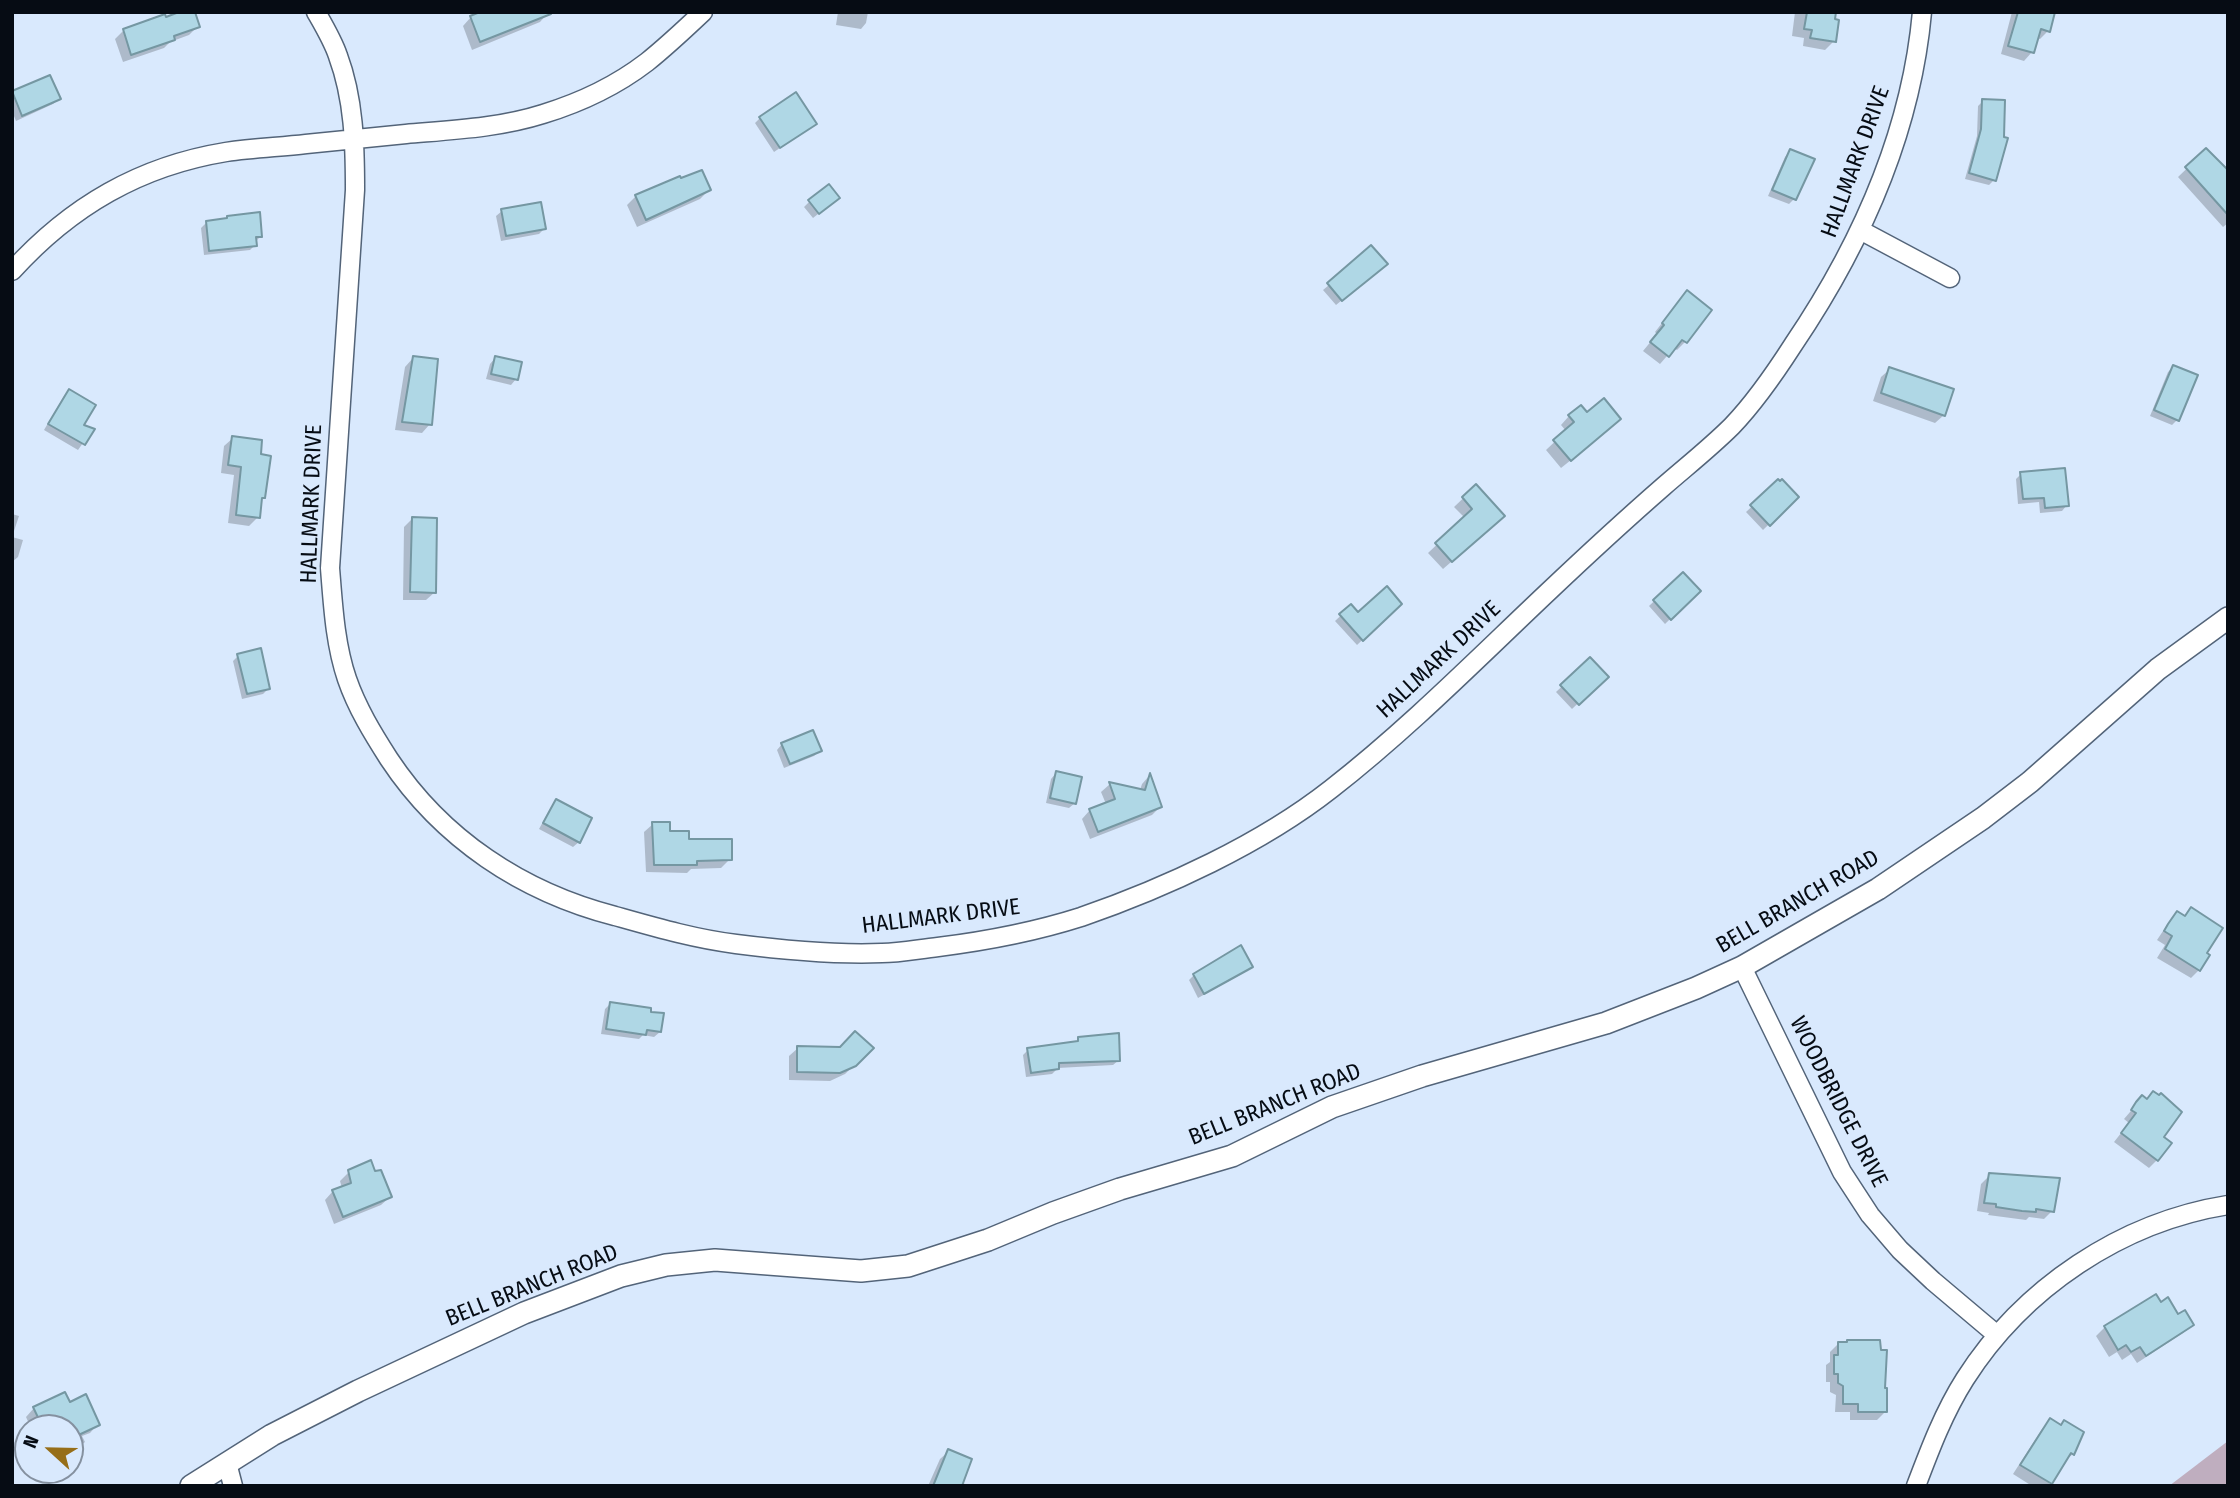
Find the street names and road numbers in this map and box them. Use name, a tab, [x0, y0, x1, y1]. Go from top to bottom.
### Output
street label: HALLMARK DRIVE	[1816, 82, 1896, 242]
street label: HALLMARK DRIVE	[295, 424, 329, 584]
street label: HALLMARK DRIVE	[1371, 596, 1507, 724]
street label: BELL BRANCH ROAD	[1712, 844, 1884, 960]
street label: HALLMARK DRIVE	[860, 894, 1022, 940]
street label: WOODBRIDGE DRIVE	[1783, 1012, 1893, 1192]
street label: BELL BRANCH ROAD	[1185, 1058, 1365, 1152]
street label: BELL BRANCH ROAD	[442, 1239, 622, 1333]

